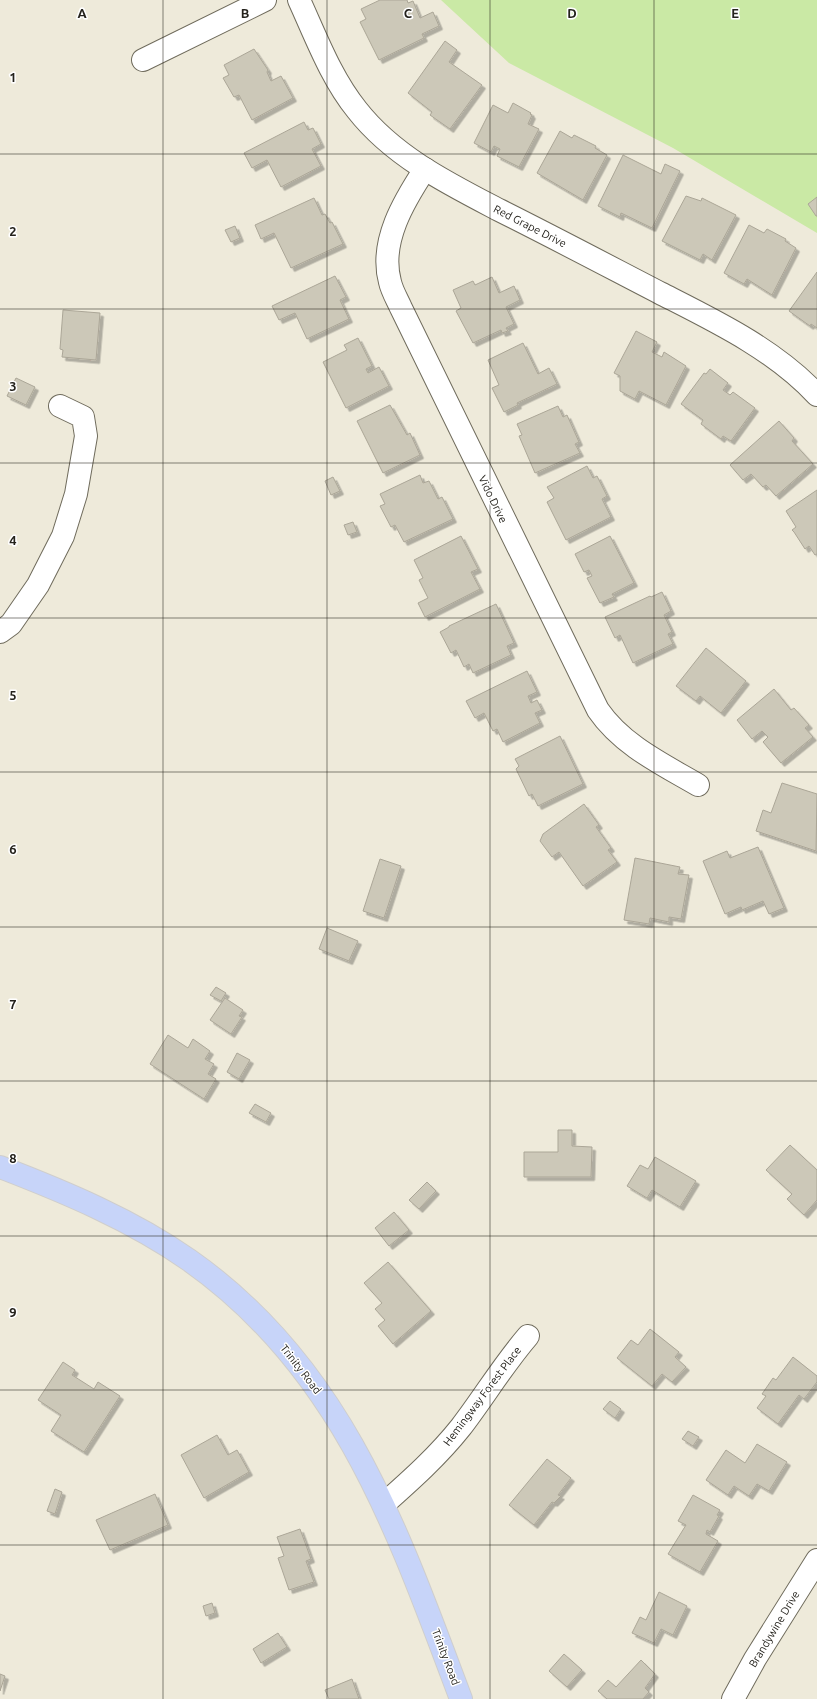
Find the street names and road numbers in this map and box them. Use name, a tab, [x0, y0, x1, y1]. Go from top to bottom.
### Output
street label: Red Grape Drive	[492, 202, 568, 250]
street label: Vido Drive	[476, 473, 510, 525]
street label: Trinity Road	[278, 1342, 324, 1396]
street label: Hemingway Forest Place	[441, 1344, 523, 1448]
street label: Brandywine Drive	[746, 1589, 802, 1669]
street label: Trinity Road	[430, 1627, 462, 1687]

